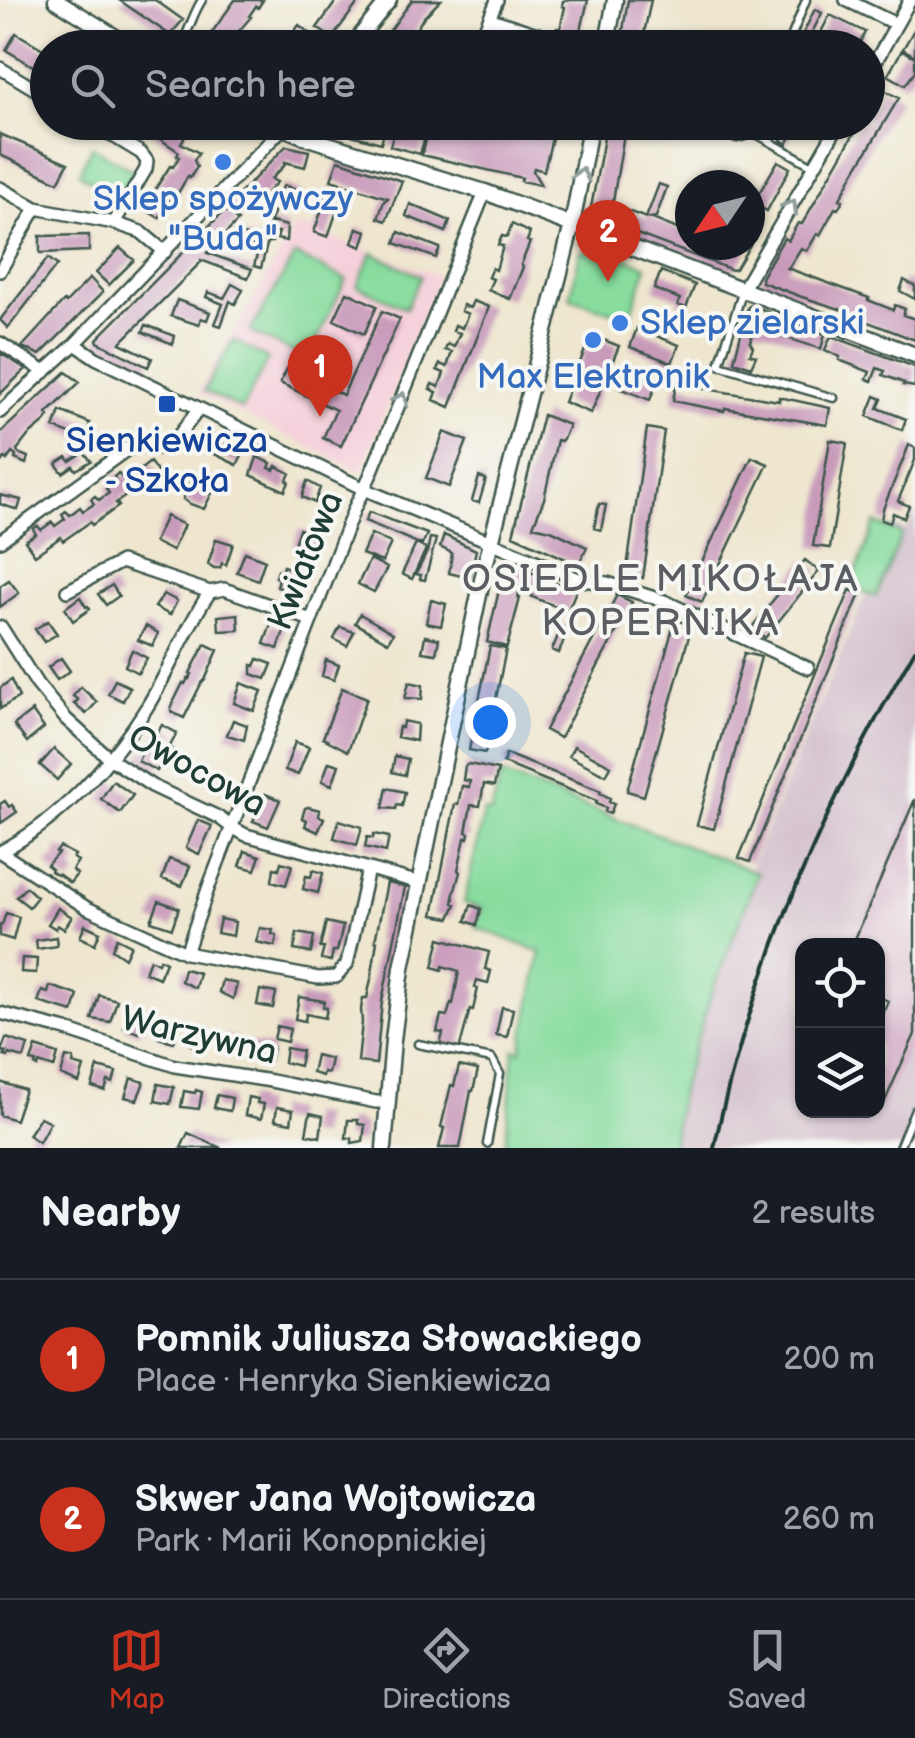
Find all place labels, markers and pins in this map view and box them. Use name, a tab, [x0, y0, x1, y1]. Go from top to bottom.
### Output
marker: Sklep spożywczy "Buda"	[212, 151, 234, 173]
place label: Sklep spożywczy "Buda"	[93, 178, 353, 261]
pin: 2	[576, 200, 640, 282]
place label: Sklep zielarski	[640, 302, 865, 345]
marker: Sklep zielarski	[609, 312, 631, 334]
marker: Max Elektronik	[582, 329, 604, 351]
pin: 1	[288, 334, 352, 417]
place label: Max Elektronik	[476, 356, 710, 399]
marker: Sienkiewicza - Szkoła	[156, 393, 178, 415]
place label: Sienkiewicza - Szkoła	[66, 420, 268, 503]

